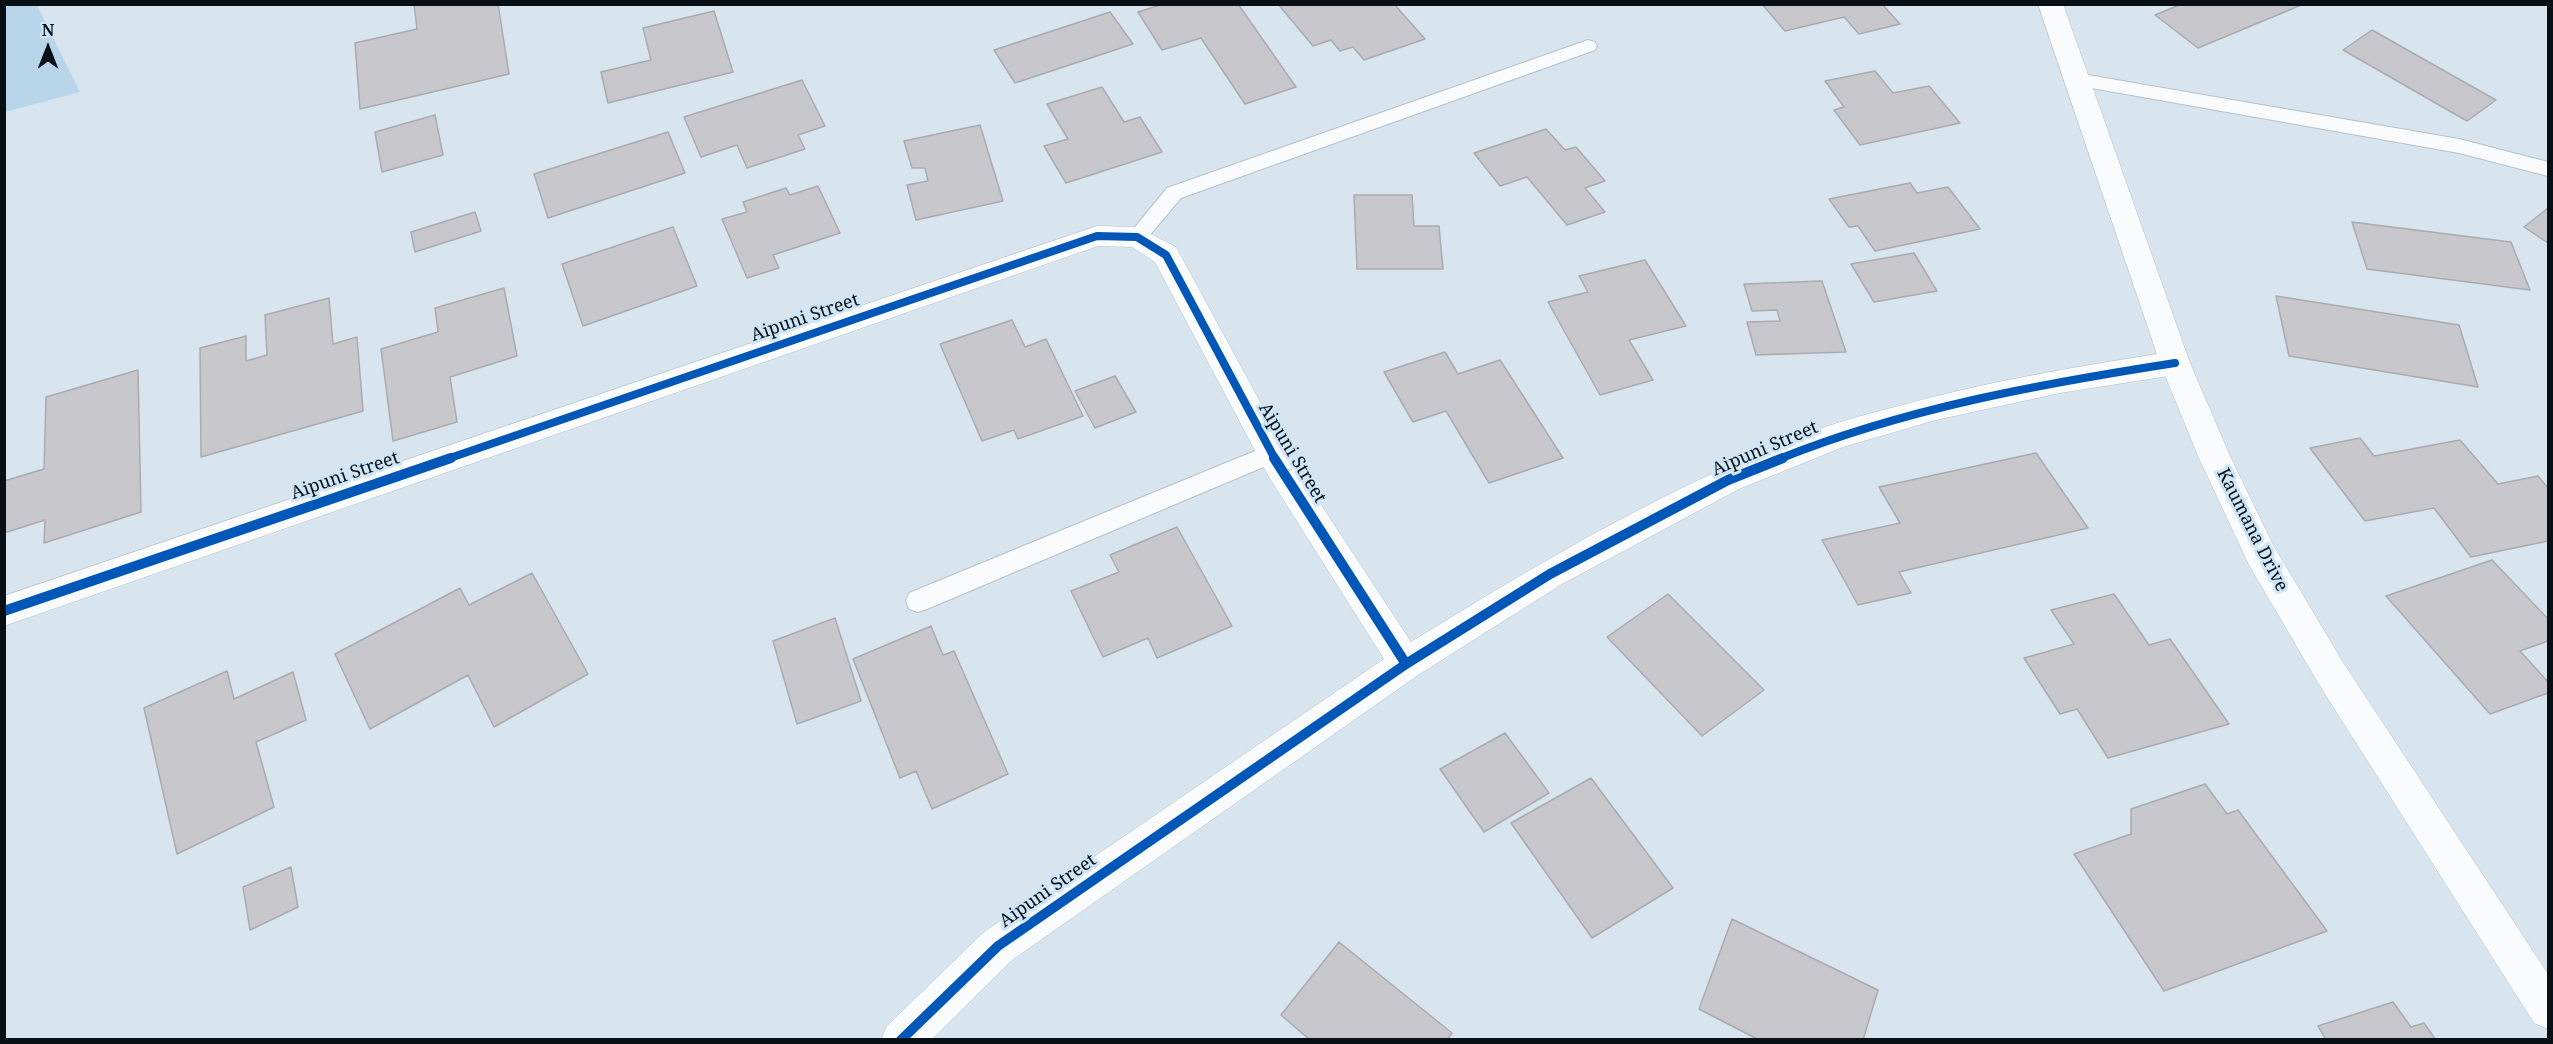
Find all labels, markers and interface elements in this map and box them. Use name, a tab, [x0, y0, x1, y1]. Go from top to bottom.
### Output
north arrow	[18, 18, 78, 78]
text: N	[42, 19, 54, 41]
street label: Aipuni Street	[748, 289, 862, 347]
street label: Aipuni Street	[1254, 399, 1330, 507]
street label: Aipuni Street	[1709, 417, 1821, 481]
street label: Aipuni Street	[288, 447, 402, 505]
street label: Kaumana Drive	[2212, 465, 2292, 595]
street label: Aipuni Street	[995, 850, 1101, 932]

